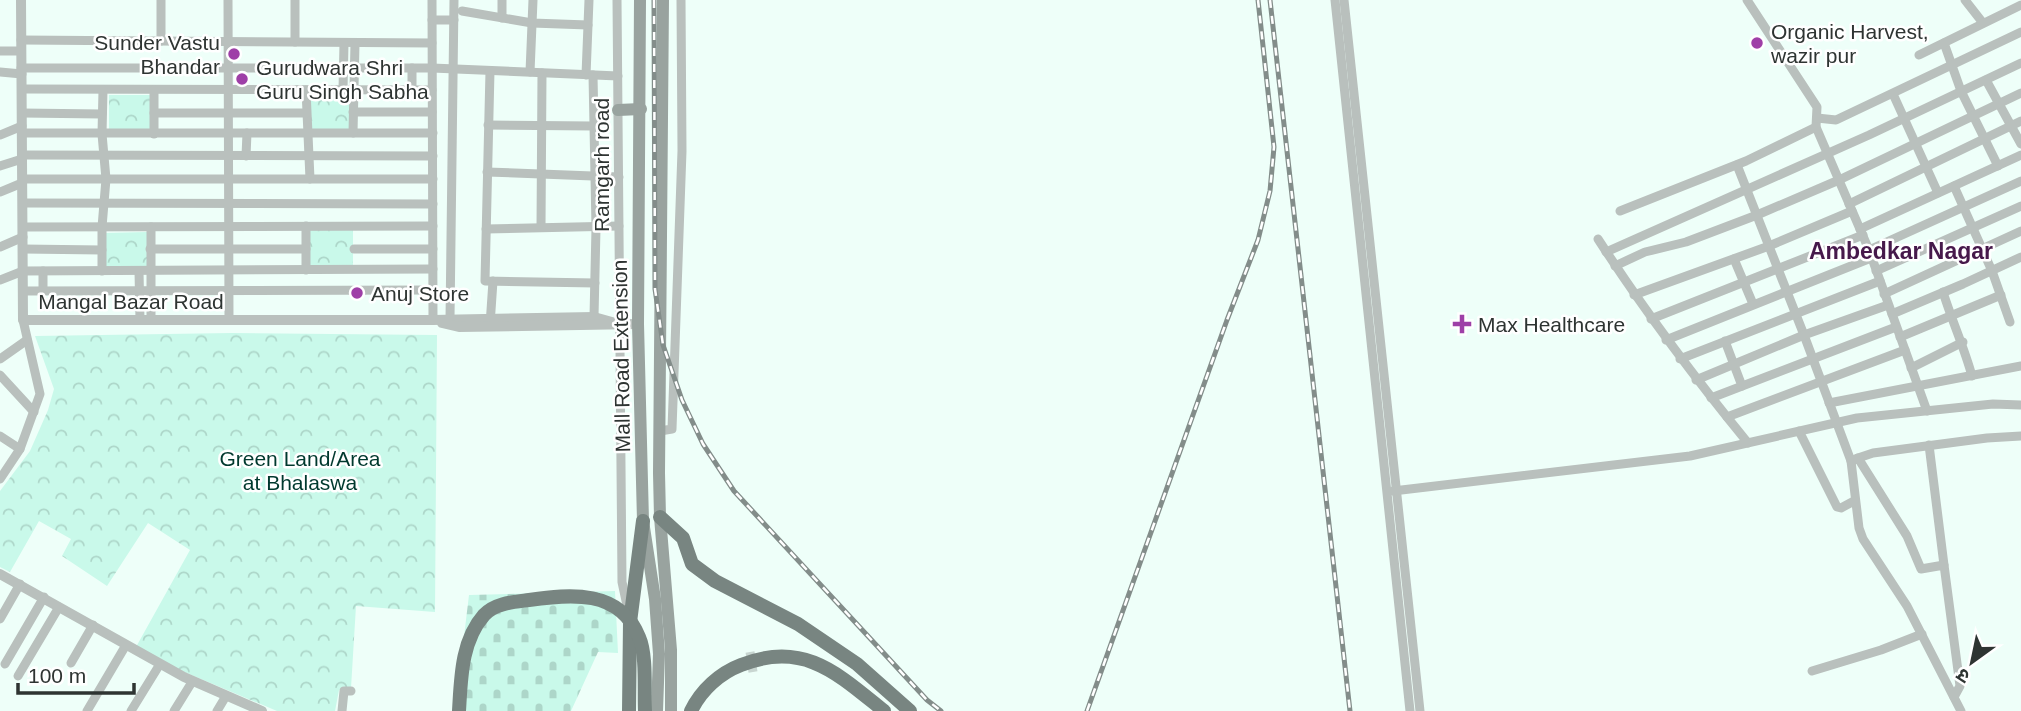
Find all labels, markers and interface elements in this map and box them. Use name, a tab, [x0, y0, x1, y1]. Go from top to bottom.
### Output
place label: Organic Harvest, wazir pur	[1770, 20, 1929, 67]
place label: Sunder Vastu Bhandar	[94, 31, 220, 78]
marker: Organic Harvest, wazir pur	[1749, 35, 1765, 51]
marker: Sunder Vastu Bhandar	[226, 46, 242, 62]
place label: Gurudwara Shri Guru Singh Sabha	[256, 56, 429, 103]
marker: Gurudwara Shri Guru Singh Sabha	[234, 71, 250, 87]
street label: Ramgarh road	[590, 98, 613, 232]
district label: Ambedkar Nagar	[1809, 238, 1993, 264]
street label: Mall Road Extension	[608, 260, 634, 452]
place label: Anuj Store	[371, 282, 469, 305]
marker: Anuj Store	[349, 285, 365, 301]
street label: Mangal Bazar Road	[38, 290, 224, 313]
place label: Max Healthcare	[1478, 313, 1625, 336]
marker: Max Healthcare	[1452, 314, 1472, 334]
park label: Green Land/Area at Bhalaswa	[219, 447, 381, 494]
north arrow	[1937, 627, 2007, 697]
scale bar	[18, 652, 133, 696]
text: 100 m	[28, 664, 86, 687]
text: उ	[1952, 664, 1973, 688]

